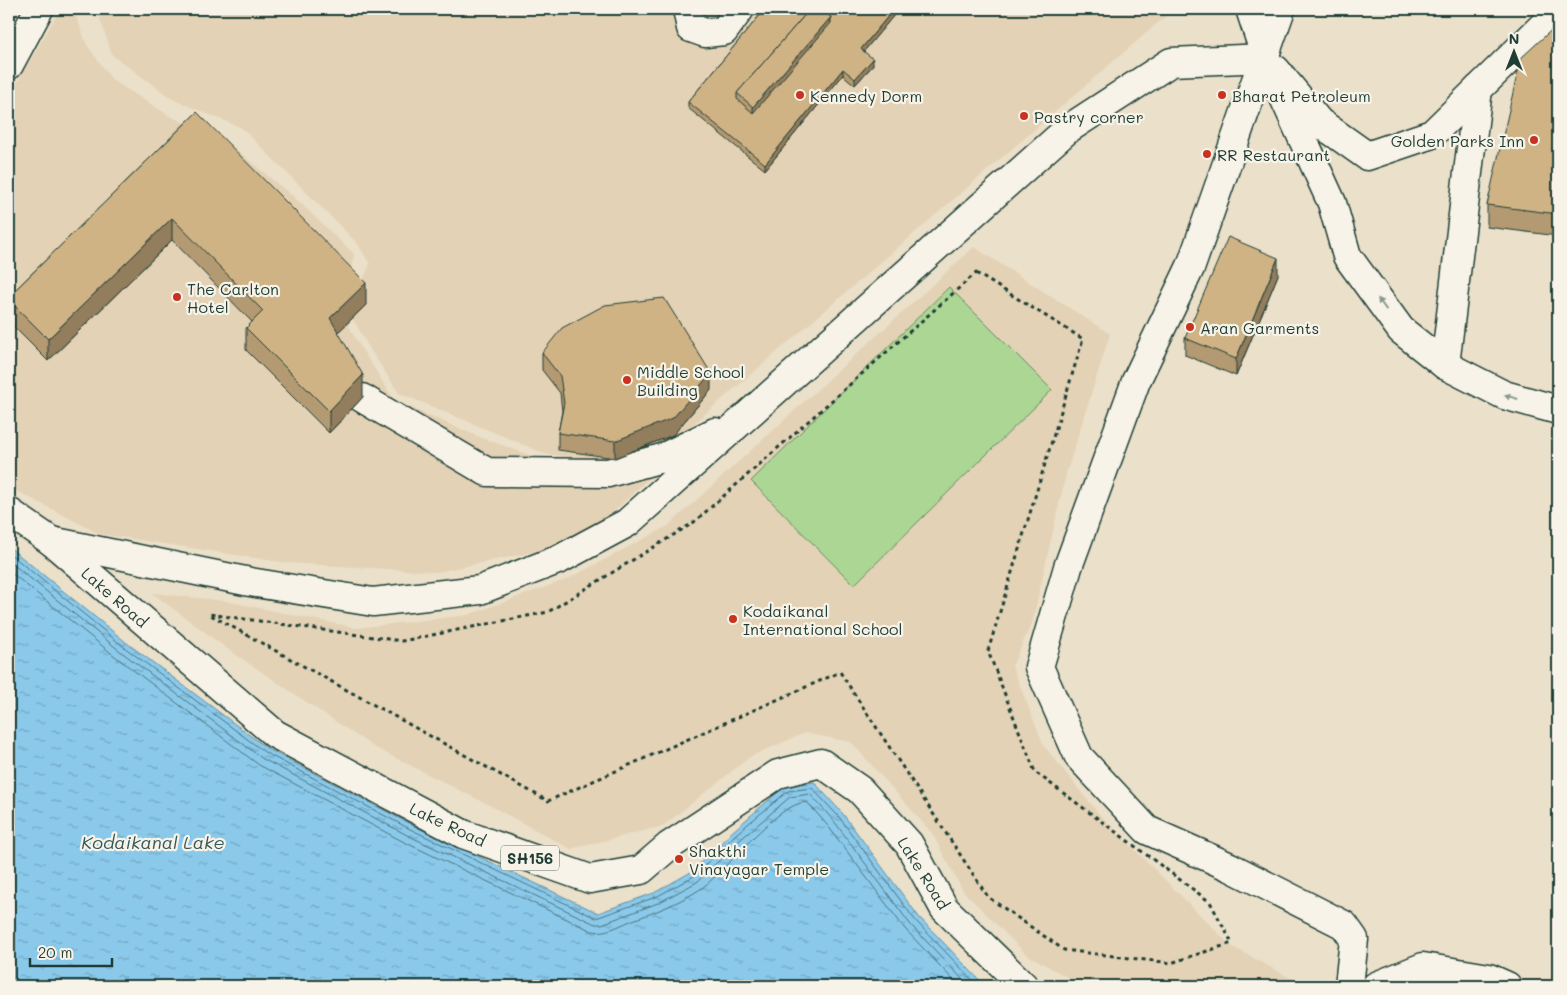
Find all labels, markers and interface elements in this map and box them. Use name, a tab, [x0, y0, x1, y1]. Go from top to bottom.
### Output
north arrow	[1490, 28, 1540, 78]
text: N	[1509, 29, 1519, 48]
place label: Kennedy Dorm	[810, 85, 922, 106]
place label: Bharat Petroleum	[1232, 85, 1371, 106]
marker: Kennedy Dorm	[794, 89, 806, 101]
marker: Bharat Petroleum	[1216, 89, 1228, 101]
place label: Pastry corner	[1034, 106, 1144, 127]
marker: Pastry corner	[1018, 110, 1030, 122]
place label: Golden Parks Inn	[1391, 130, 1524, 151]
marker: Golden Parks Inn	[1528, 134, 1540, 146]
place label: RR Restaurant	[1217, 144, 1330, 165]
marker: RR Restaurant	[1201, 148, 1213, 160]
place label: The Carlton Hotel	[187, 278, 279, 317]
marker: The Carlton Hotel	[171, 291, 183, 303]
one-way arrow	[1377, 297, 1387, 311]
place label: Aran Garments	[1200, 317, 1319, 338]
marker: Aran Garments	[1184, 321, 1196, 333]
place label: Middle School Building	[637, 361, 744, 400]
marker: Middle School Building	[621, 374, 633, 386]
one-way arrow	[1504, 392, 1519, 400]
street label: Lake Road	[77, 562, 153, 632]
place label: Kodaikanal International School	[743, 600, 903, 639]
marker: Kodaikanal International School	[727, 613, 739, 625]
street label: Lake Road	[407, 797, 489, 851]
water label: Kodaikanal Lake	[81, 830, 225, 854]
street label: Lake Road	[893, 833, 955, 913]
place label: Shakthi Vinayagar Temple	[689, 840, 829, 879]
road number: SH156	[501, 846, 559, 870]
marker: Shakthi Vinayagar Temple	[673, 853, 685, 865]
scale bar	[30, 935, 112, 967]
text: 20 m	[38, 942, 72, 962]

